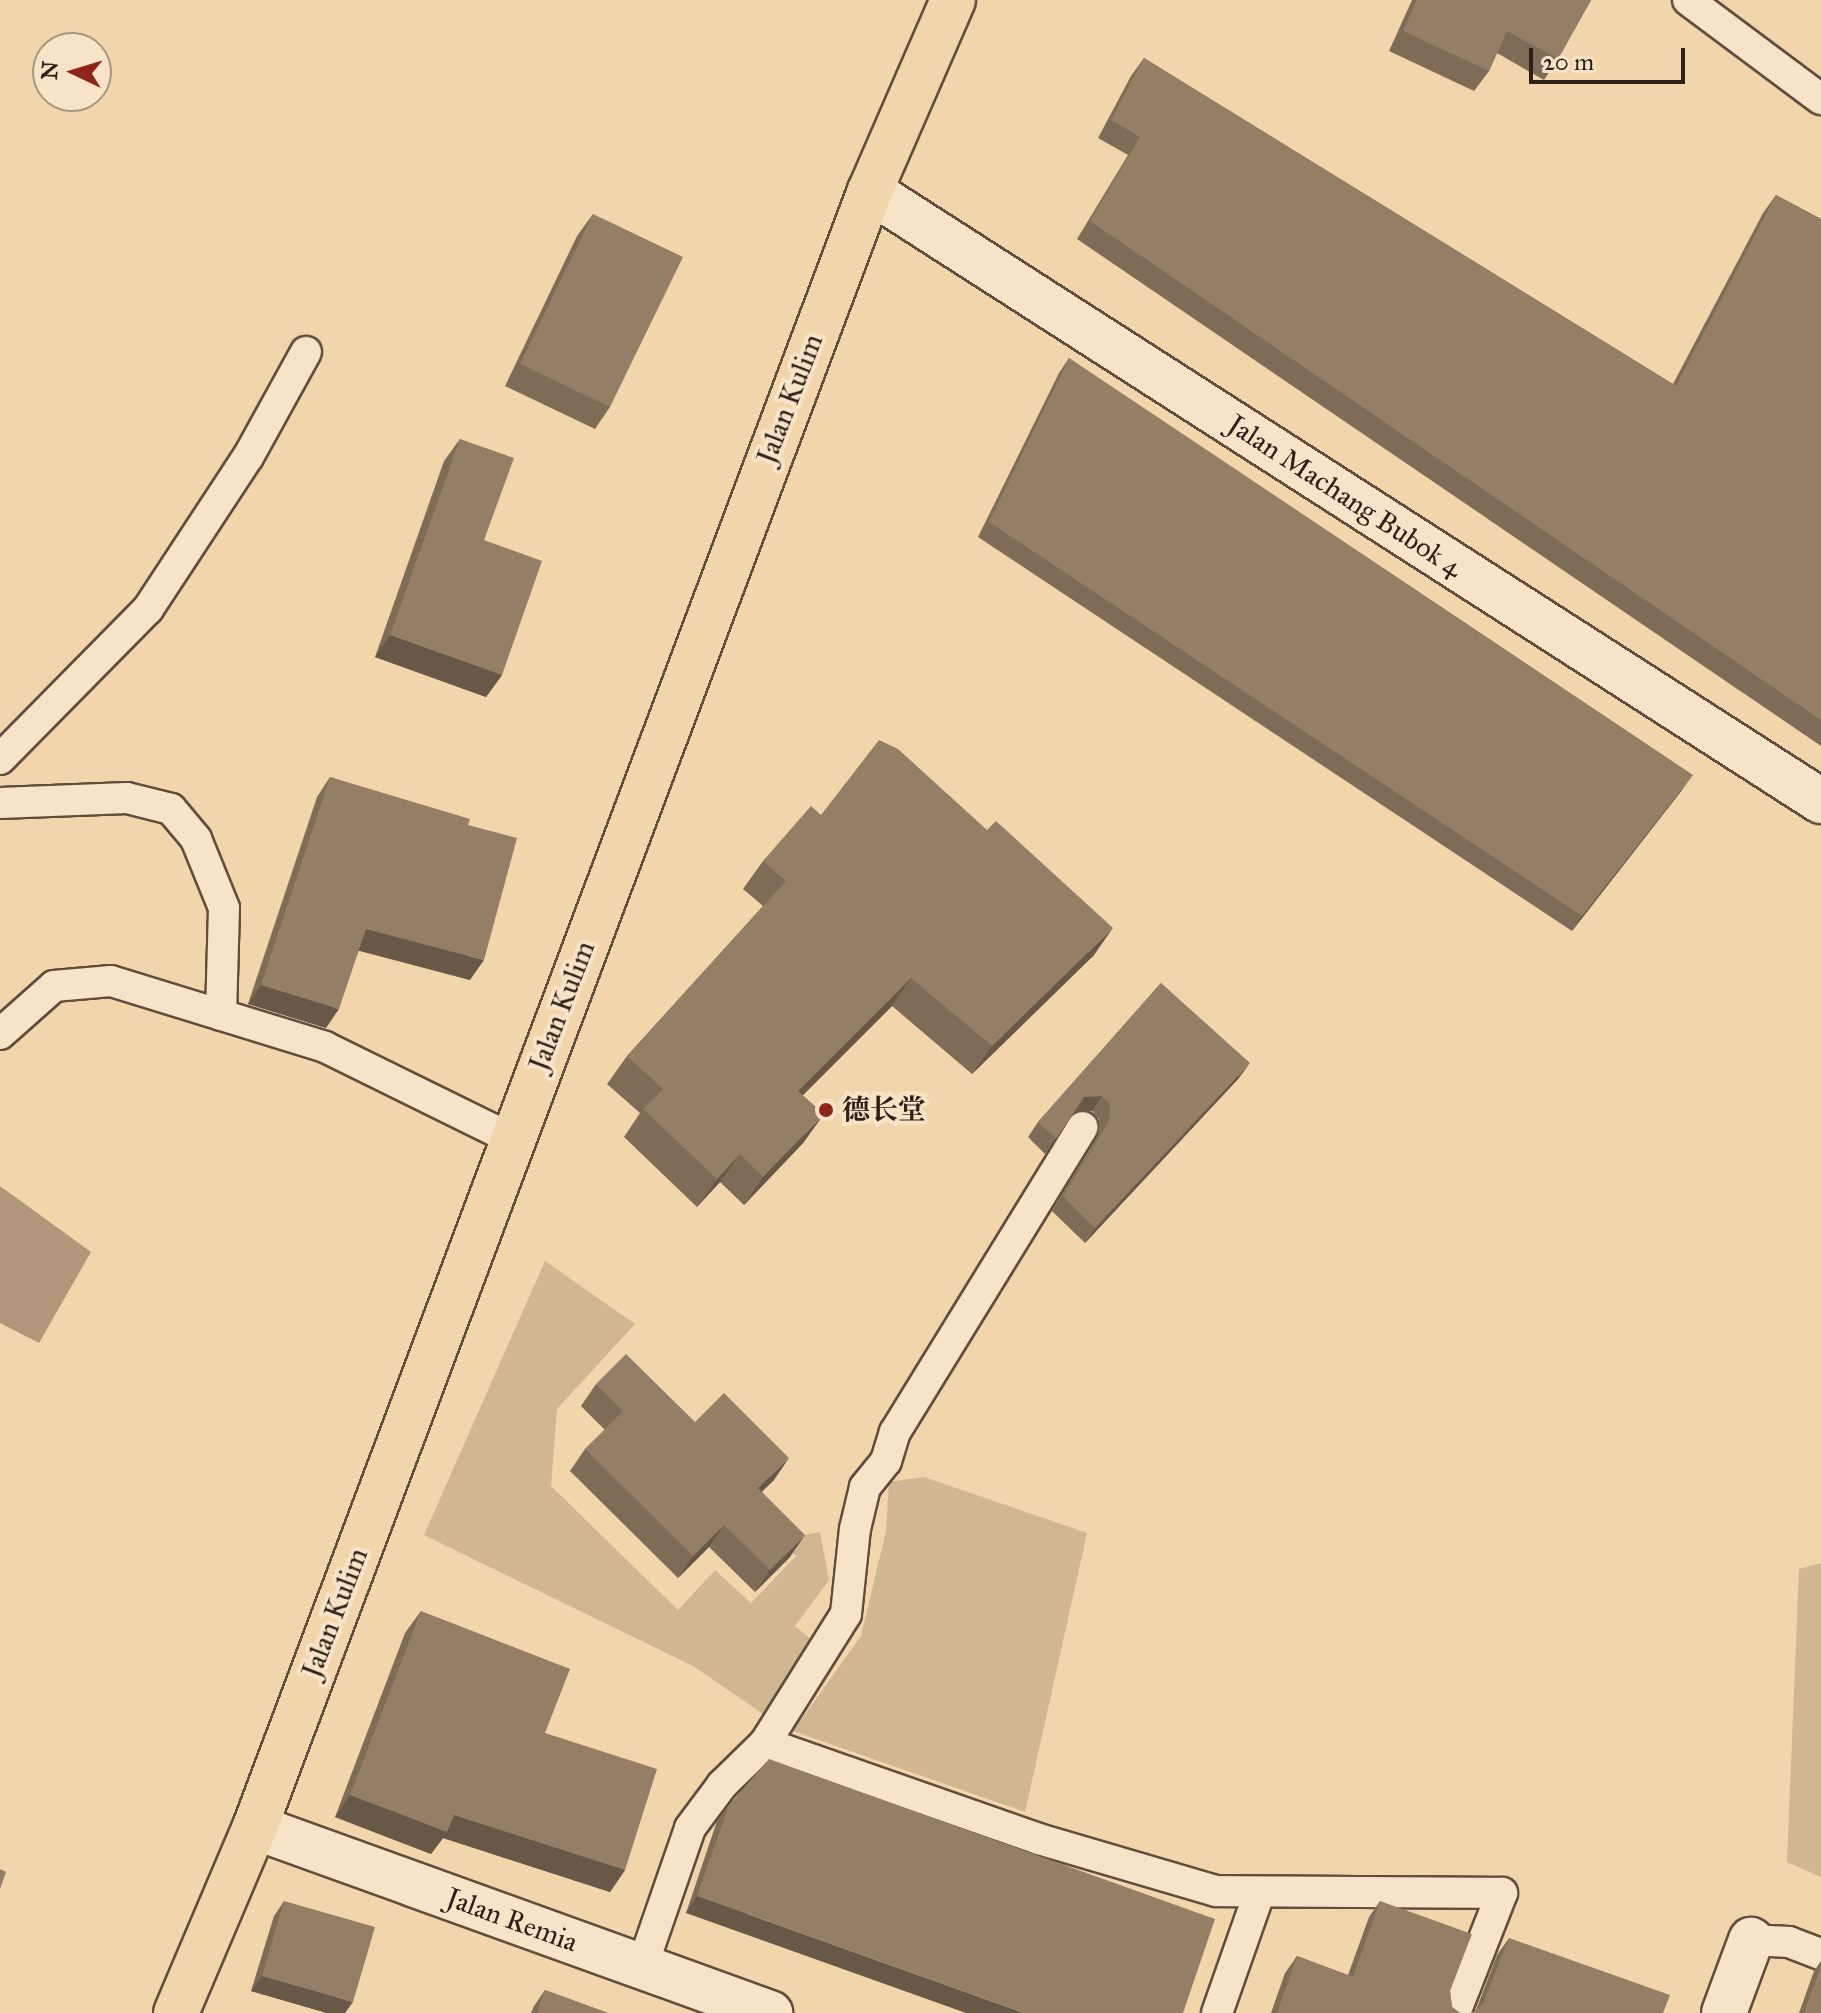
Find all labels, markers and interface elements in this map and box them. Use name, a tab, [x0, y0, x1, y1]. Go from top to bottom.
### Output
north arrow	[32, 32, 112, 112]
scale bar	[1533, 32, 1689, 82]
text: 20 m	[1543, 47, 1594, 77]
text: N	[35, 60, 64, 81]
street label: Jalan Kulim	[750, 329, 830, 469]
street label: Jalan Machang Bubok 4	[1221, 408, 1469, 584]
street label: Jalan Kulim	[522, 936, 602, 1076]
place label: 德长堂	[842, 1093, 926, 1127]
marker: 德长堂	[817, 1101, 835, 1119]
street label: Jalan Kulim	[295, 1543, 375, 1683]
street label: Jalan Remia	[442, 1881, 582, 1959]

